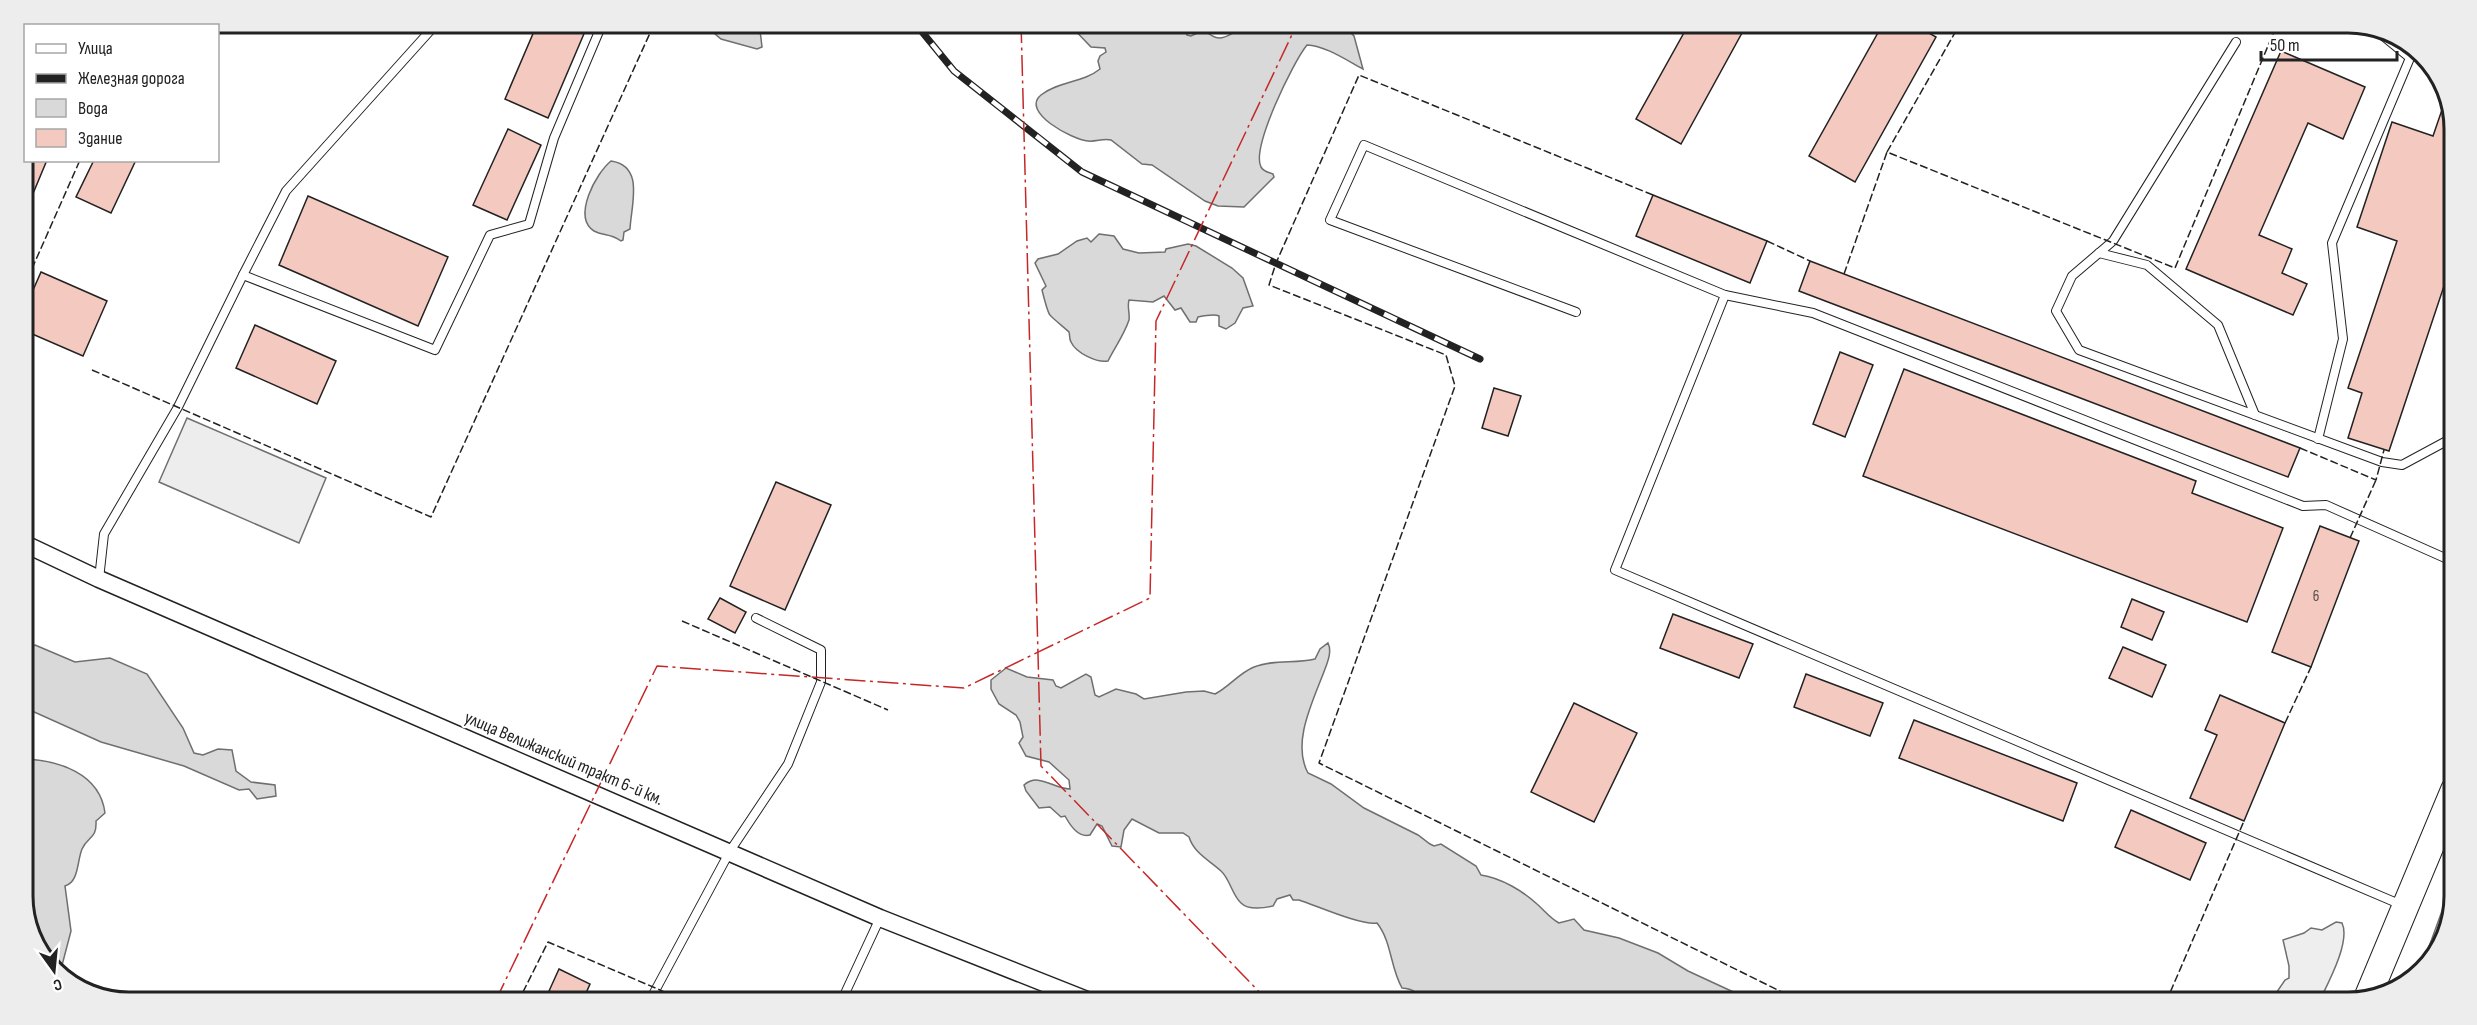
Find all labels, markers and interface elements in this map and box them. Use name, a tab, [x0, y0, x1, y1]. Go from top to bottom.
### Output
legend	[24, 24, 219, 162]
scale bar	[2261, 24, 2398, 62]
text: 50 m	[2270, 35, 2300, 56]
text: Улица	[78, 38, 113, 59]
text: Железная дорога	[78, 68, 185, 89]
text: Вода	[78, 98, 108, 119]
text: Здание	[78, 128, 123, 149]
house number: 6	[2313, 587, 2319, 606]
street label: улица Велижанский тракт 6-й км.	[461, 707, 666, 810]
north arrow	[24, 941, 84, 1001]
text: С	[51, 974, 64, 994]

